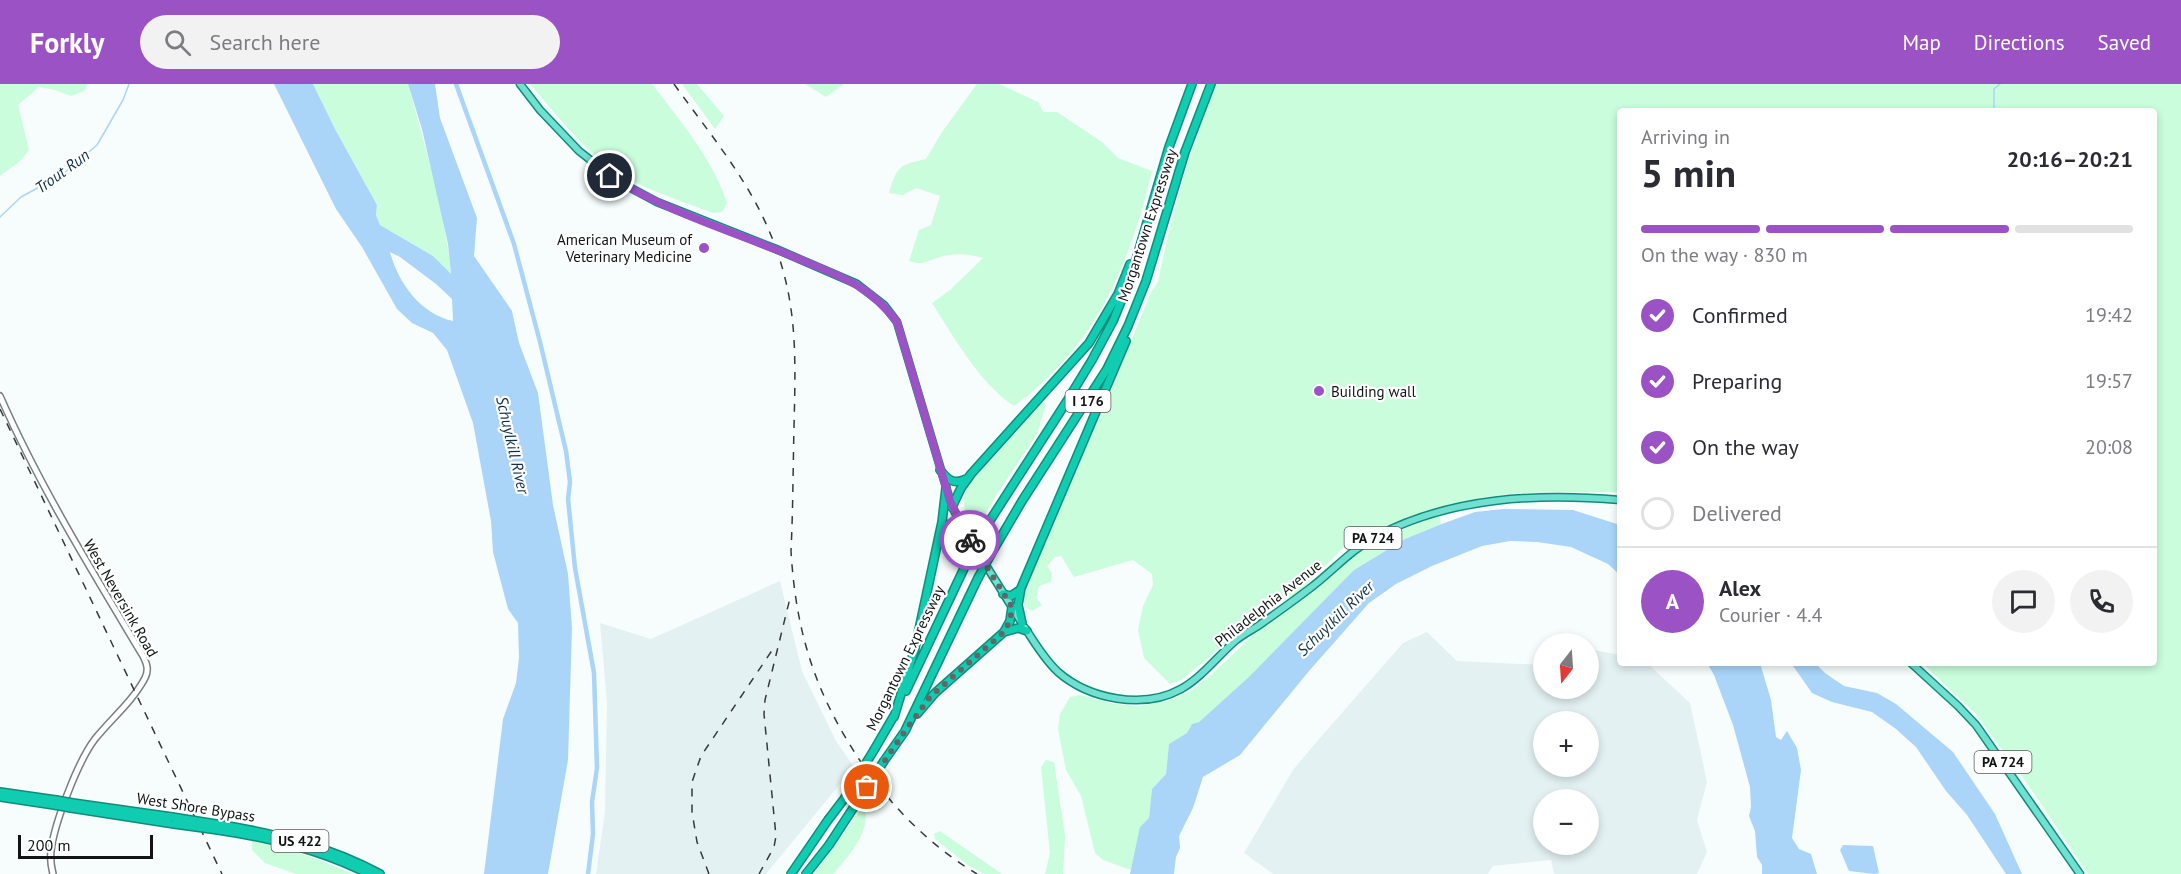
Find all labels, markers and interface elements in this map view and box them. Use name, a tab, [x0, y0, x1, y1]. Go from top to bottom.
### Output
search box	[140, 15, 560, 69]
text: Forkly	[30, 24, 104, 61]
icon: search	[161, 26, 194, 59]
text: Search here	[209, 28, 320, 56]
text: Map	[1902, 29, 1941, 56]
text: Directions	[1974, 29, 2065, 56]
text: Saved	[2098, 29, 2151, 56]
text: Arriving in	[1641, 124, 1730, 150]
water label: Trout Run	[31, 145, 93, 197]
text: 20:16–20:21	[2007, 145, 2133, 173]
street label: Morgantown Expressway	[1113, 146, 1181, 304]
text: 5 min	[1641, 147, 1736, 198]
pin	[584, 150, 635, 201]
icon: home	[593, 159, 626, 192]
place label: American Museum of Veterinary Medicine	[557, 230, 693, 266]
marker: American Museum of Veterinary Medicine	[697, 241, 711, 255]
text: On the way · 830 m	[1641, 242, 1808, 268]
icon: check	[1641, 299, 1674, 332]
text: Confirmed	[1692, 301, 1788, 329]
text: 19:42	[2085, 302, 2133, 328]
icon: check	[1641, 365, 1674, 398]
text: Preparing	[1692, 367, 1782, 395]
text: 19:57	[2085, 368, 2133, 394]
place label: Building wall	[1331, 382, 1416, 401]
marker: Building wall	[1312, 384, 1326, 398]
road number: I 176	[1066, 390, 1110, 412]
water label: Schuylkill River	[492, 394, 534, 497]
icon: check	[1641, 431, 1674, 464]
text: On the way	[1692, 433, 1799, 461]
text: 20:08	[2085, 434, 2133, 460]
text: Delivered	[1692, 499, 1782, 527]
courier	[940, 510, 1000, 570]
icon: bike	[954, 524, 987, 557]
road number: PA 724	[1344, 527, 1402, 549]
street label: West Neversink Road	[80, 536, 162, 660]
street label: Philadelphia Avenue	[1211, 555, 1325, 651]
button: chat	[1992, 570, 2055, 633]
button: phone	[2070, 570, 2133, 633]
text: Alex	[1719, 574, 1761, 602]
water label: Schuylkill River	[1292, 575, 1379, 660]
street label: Morgantown Expressway	[862, 582, 948, 734]
text: A	[1666, 587, 1679, 615]
text: Courier · 4.4	[1719, 602, 1822, 628]
north arrow	[1533, 633, 1599, 699]
map controls	[1533, 633, 1599, 855]
button: +	[1533, 711, 1599, 777]
road number: PA 724	[1974, 751, 2032, 773]
pin	[841, 761, 892, 812]
icon: bag	[850, 770, 883, 803]
street label: West Shore Bypass	[135, 788, 257, 826]
button: −	[1533, 789, 1599, 855]
road number: US 422	[272, 830, 328, 852]
scale bar	[18, 832, 153, 860]
text: 200 m	[27, 835, 70, 855]

